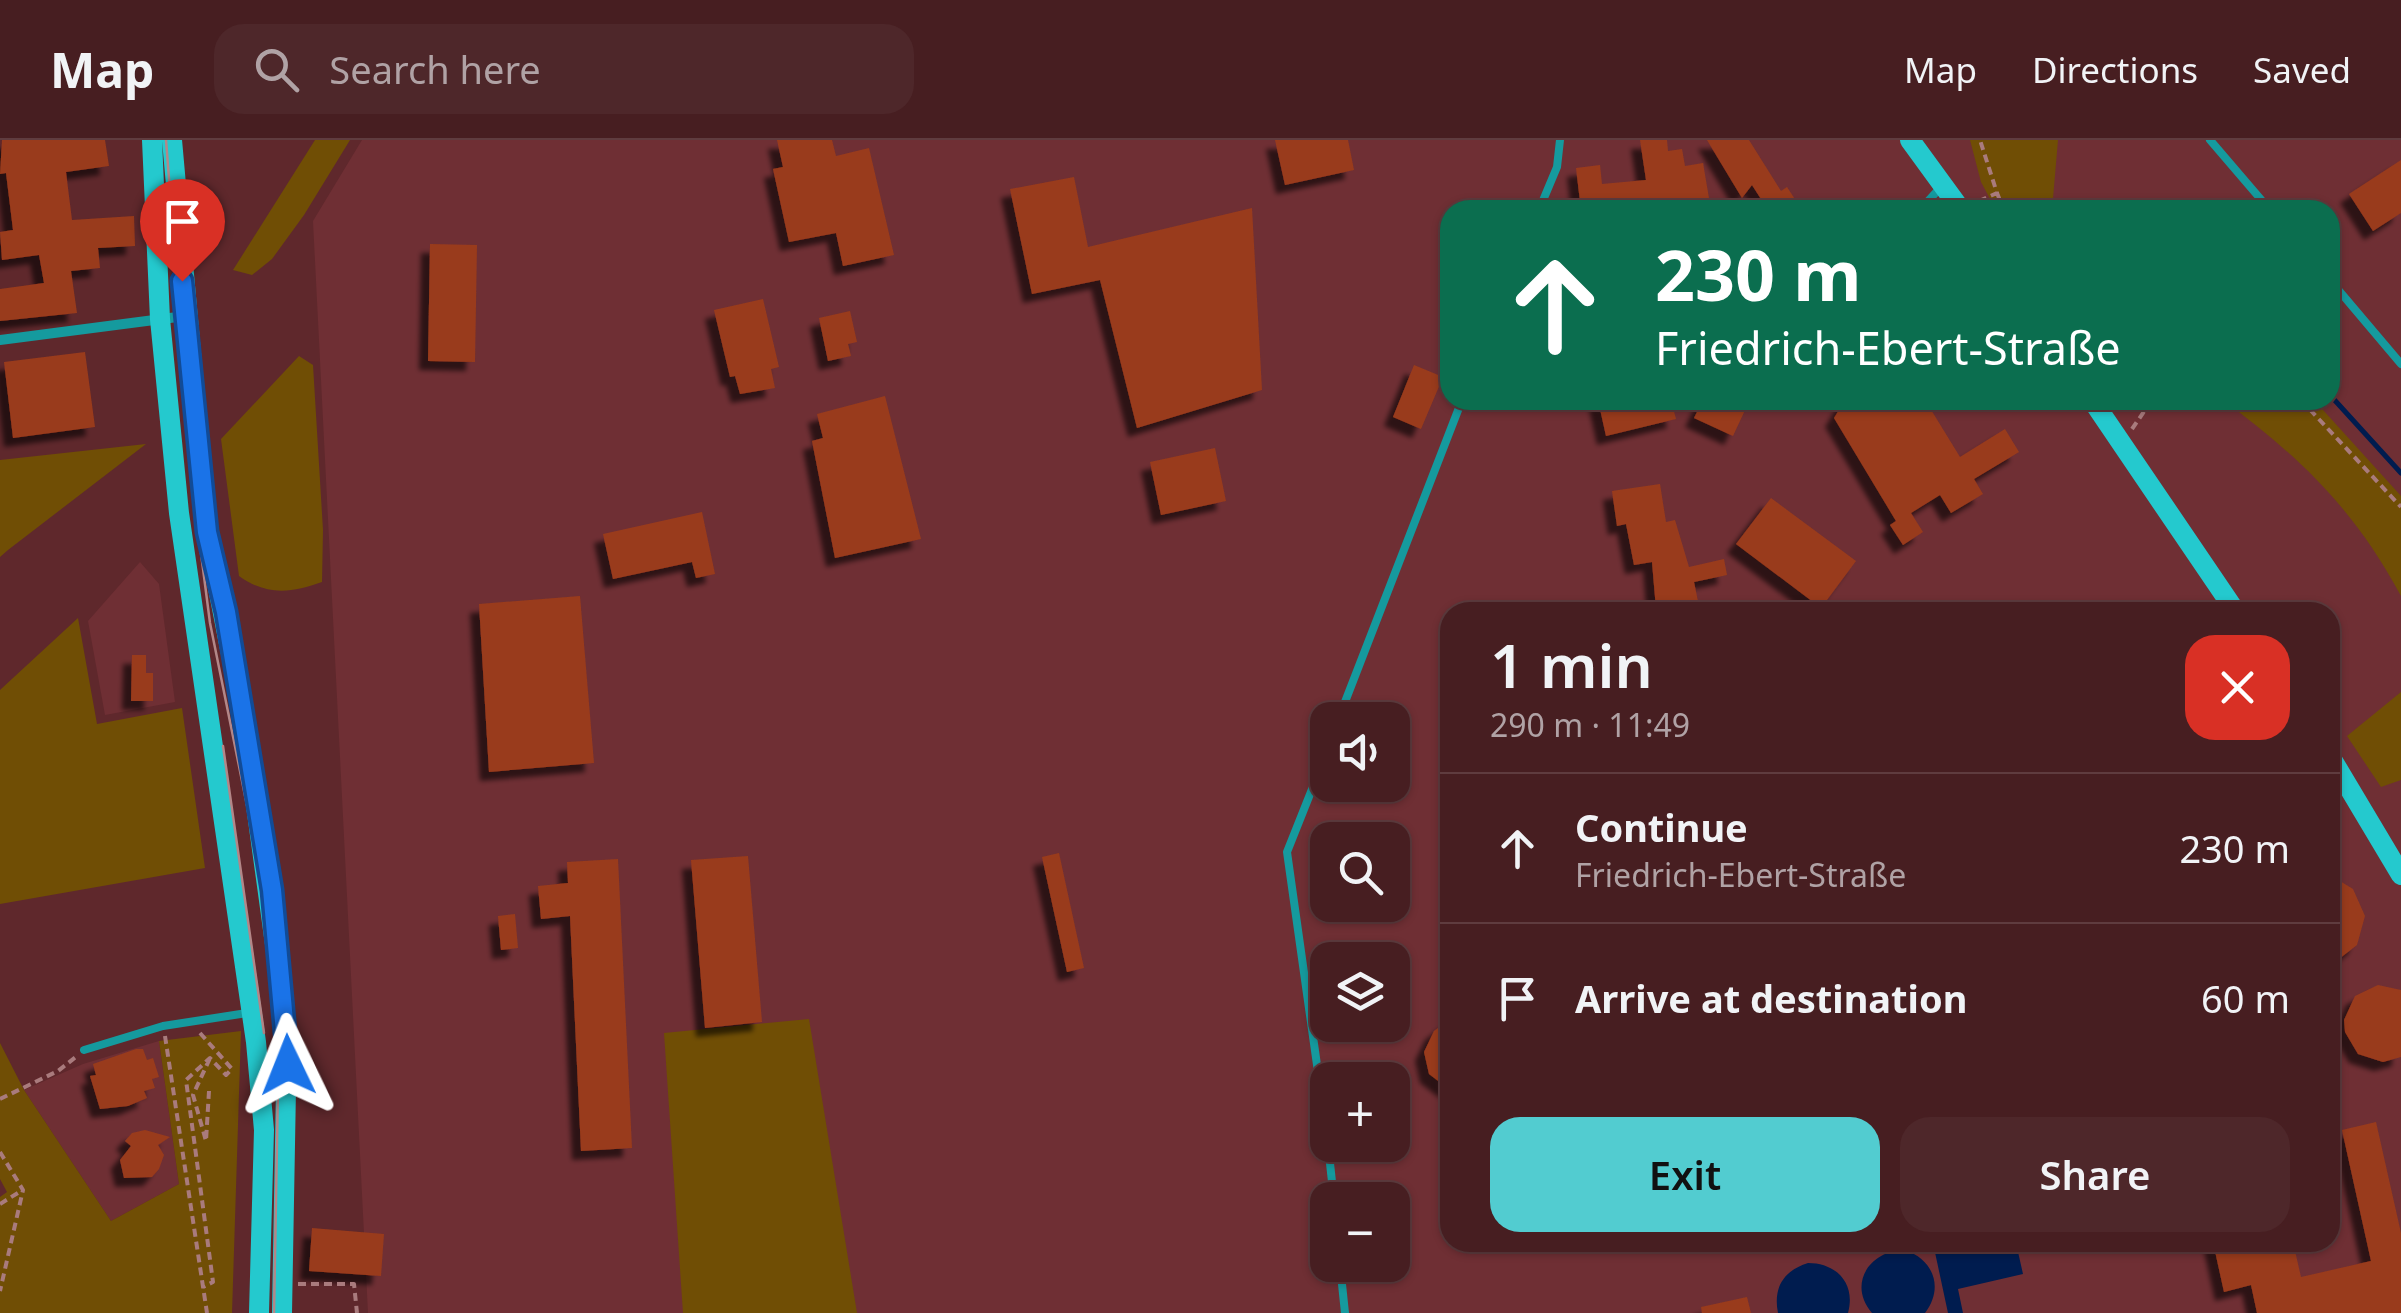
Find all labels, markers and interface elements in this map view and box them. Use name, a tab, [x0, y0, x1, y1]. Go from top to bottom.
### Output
search box	[214, 24, 914, 114]
text: Map	[50, 37, 154, 102]
icon: search	[249, 42, 304, 97]
text: Search here	[329, 43, 541, 95]
text: Map	[1904, 46, 1977, 93]
text: Directions	[2032, 46, 2198, 93]
text: Saved	[2253, 46, 2351, 93]
pin	[140, 179, 225, 282]
icon: arrive	[155, 194, 210, 249]
text: 230 m	[1655, 226, 1862, 322]
icon: ahead	[1490, 240, 1620, 370]
text: Friedrich-Ebert-Straße	[1655, 317, 2121, 378]
text: 1 min	[1490, 624, 1653, 706]
button: close	[2185, 635, 2290, 740]
map controls	[1310, 702, 1410, 1282]
button: sound	[1310, 702, 1410, 802]
text: 290 m · 11:49	[1490, 703, 1690, 746]
text: Continue	[1575, 801, 1748, 853]
icon: ahead	[1490, 821, 1545, 876]
button: search	[1310, 822, 1410, 922]
text: 230 m	[2179, 822, 2290, 874]
text: Friedrich-Ebert-Straße	[1575, 853, 1906, 896]
button: layers	[1310, 942, 1410, 1042]
icon: arrive	[1490, 971, 1545, 1026]
text: Arrive at destination	[1575, 972, 1967, 1024]
text: 60 m	[2201, 972, 2290, 1024]
position arrow	[236, 1013, 340, 1117]
button: +	[1310, 1062, 1410, 1162]
button: Exit	[1490, 1117, 1880, 1232]
button: Share	[1900, 1117, 2290, 1232]
button: −	[1310, 1182, 1410, 1282]

